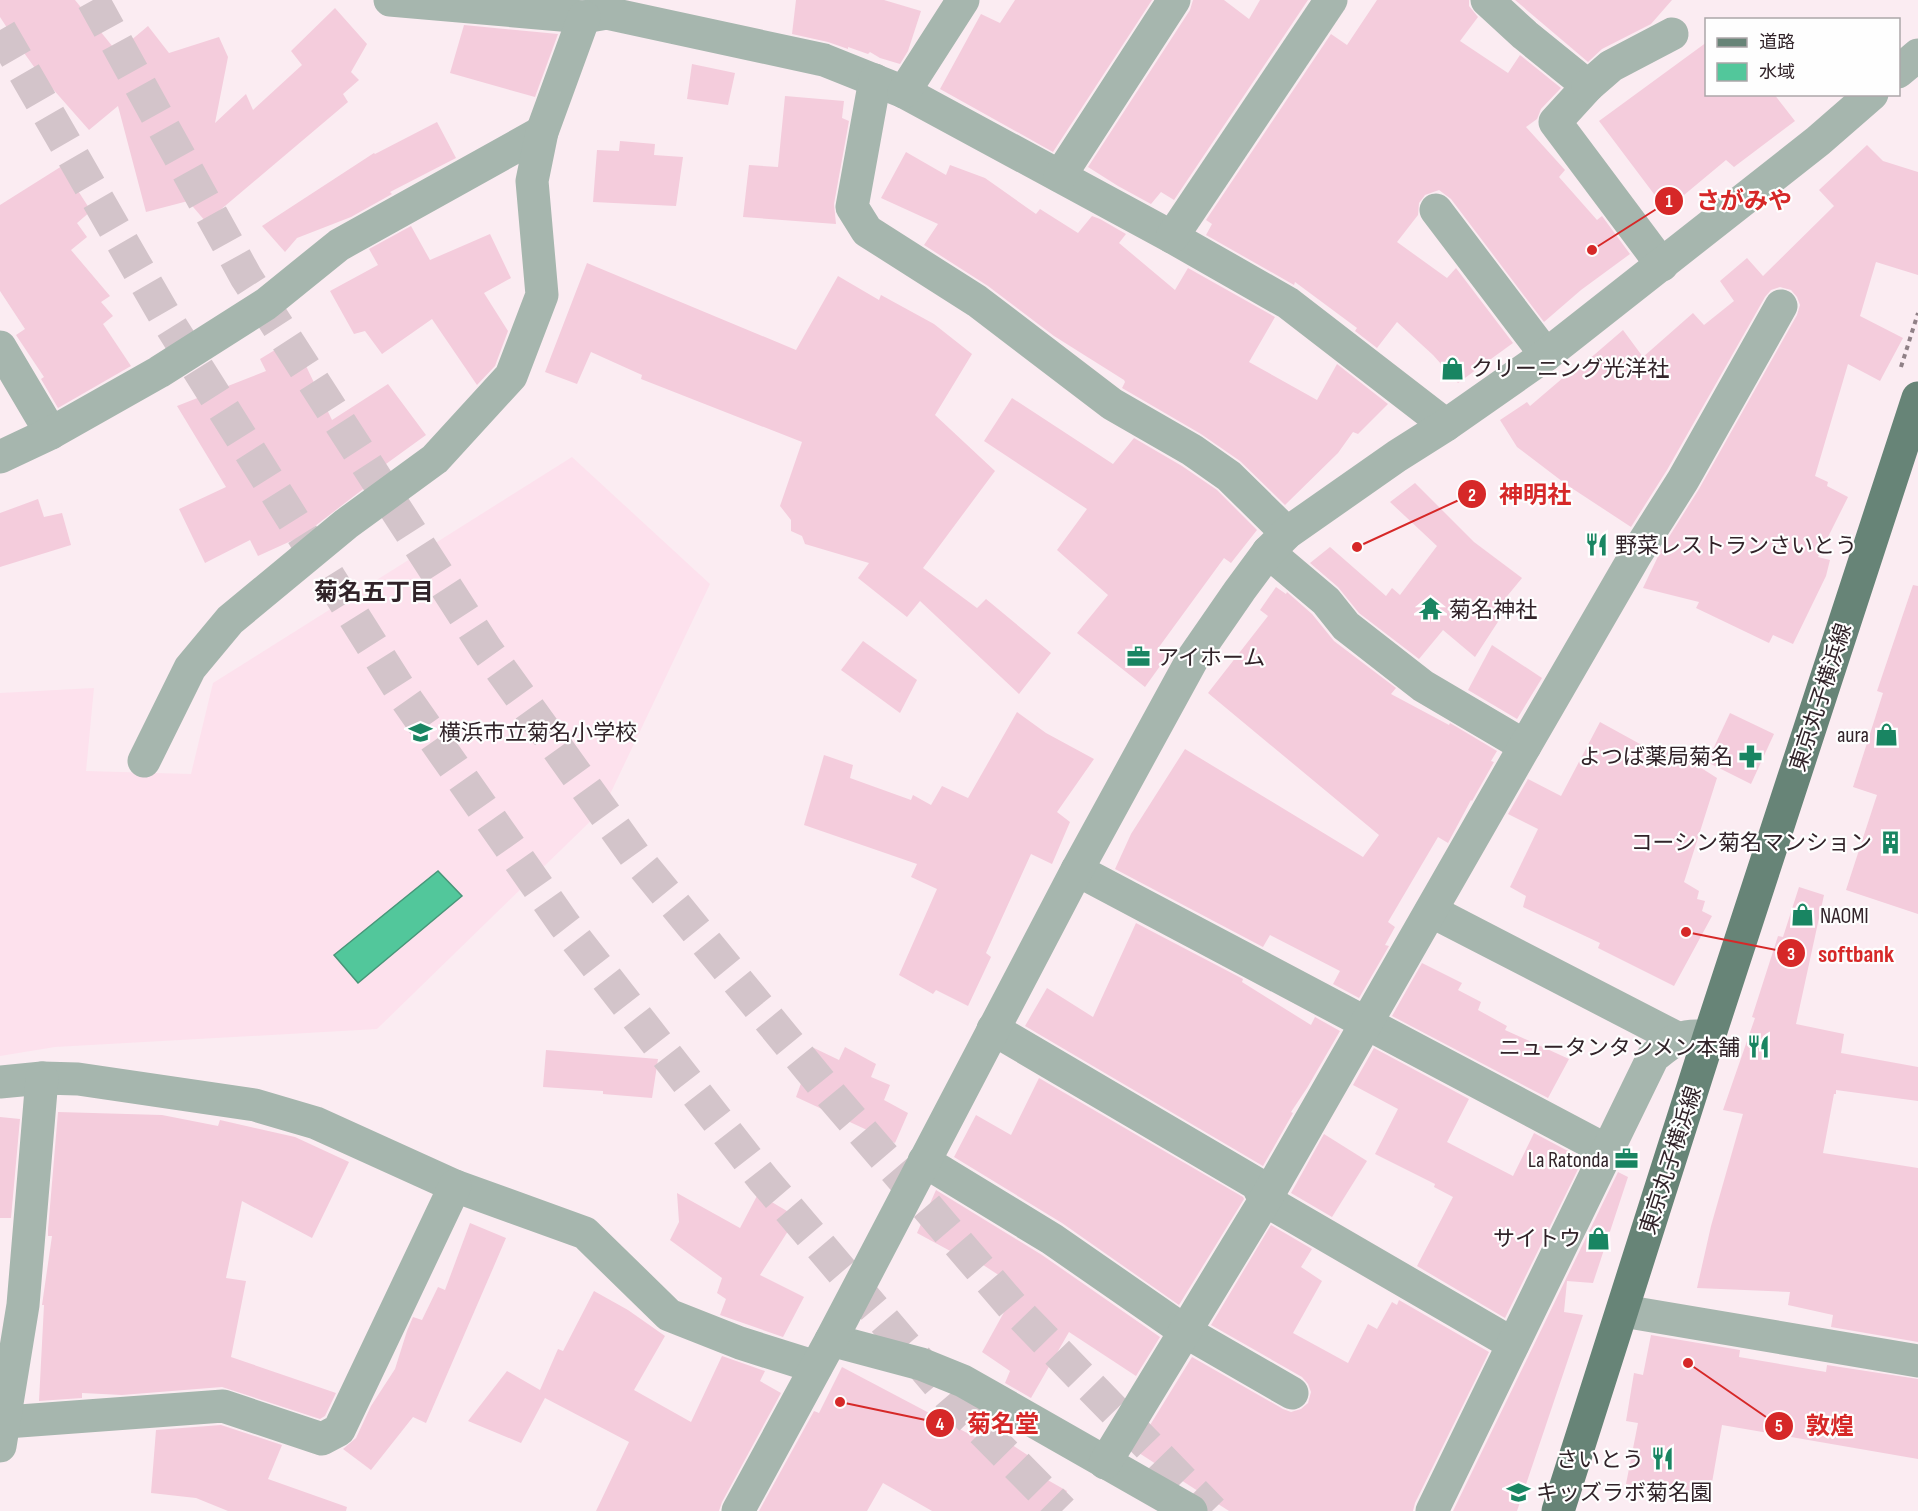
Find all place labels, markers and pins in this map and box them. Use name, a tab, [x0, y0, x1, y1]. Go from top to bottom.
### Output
callout: さがみや	[1654, 180, 1804, 222]
shop icon: クリーニング光洋社	[1440, 355, 1466, 381]
place label: クリーニング光洋社	[1471, 356, 1669, 383]
callout: 神明社	[1457, 473, 1583, 515]
restaurant icon: 野菜レストランさいとう	[1584, 532, 1610, 558]
place label: 野菜レストランさいとう	[1615, 533, 1857, 560]
temple icon: 菊名神社	[1418, 596, 1444, 622]
place label: 菊名神社	[1449, 597, 1537, 624]
office icon: アイホーム	[1126, 644, 1152, 670]
place label: アイホーム	[1157, 645, 1265, 672]
school or university icon: 横浜市立菊名小学校	[408, 719, 434, 745]
place label: 横浜市立菊名小学校	[439, 720, 637, 747]
shop icon: aura	[1874, 721, 1900, 747]
place label: aura	[1837, 722, 1869, 749]
pharmacy icon: よつば薬局菊名	[1738, 743, 1764, 769]
place label: よつば薬局菊名	[1579, 744, 1733, 771]
building icon: コーシン菊名マンション	[1877, 829, 1903, 855]
place label: コーシン菊名マンション	[1630, 830, 1872, 857]
shop icon: NAOMI	[1789, 902, 1815, 928]
place label: NAOMI	[1820, 903, 1869, 930]
callout: softbank	[1776, 932, 1906, 974]
restaurant icon: ニュータンタンメン本舗	[1745, 1034, 1771, 1060]
place label: ニュータンタンメン本舗	[1499, 1035, 1740, 1062]
office icon: La Ratonda	[1614, 1146, 1640, 1172]
place label: La Ratonda	[1528, 1147, 1609, 1174]
shop icon: サイトウ	[1586, 1225, 1612, 1251]
place label: サイトウ	[1493, 1226, 1581, 1253]
callout: 菊名堂	[925, 1402, 1051, 1444]
callout: 敦煌	[1764, 1405, 1866, 1447]
restaurant icon: さいとう	[1649, 1446, 1675, 1472]
place label: さいとう	[1556, 1447, 1644, 1474]
school or university icon: キッズラボ菊名園	[1505, 1479, 1531, 1505]
place label: キッズラボ菊名園	[1536, 1480, 1712, 1507]

